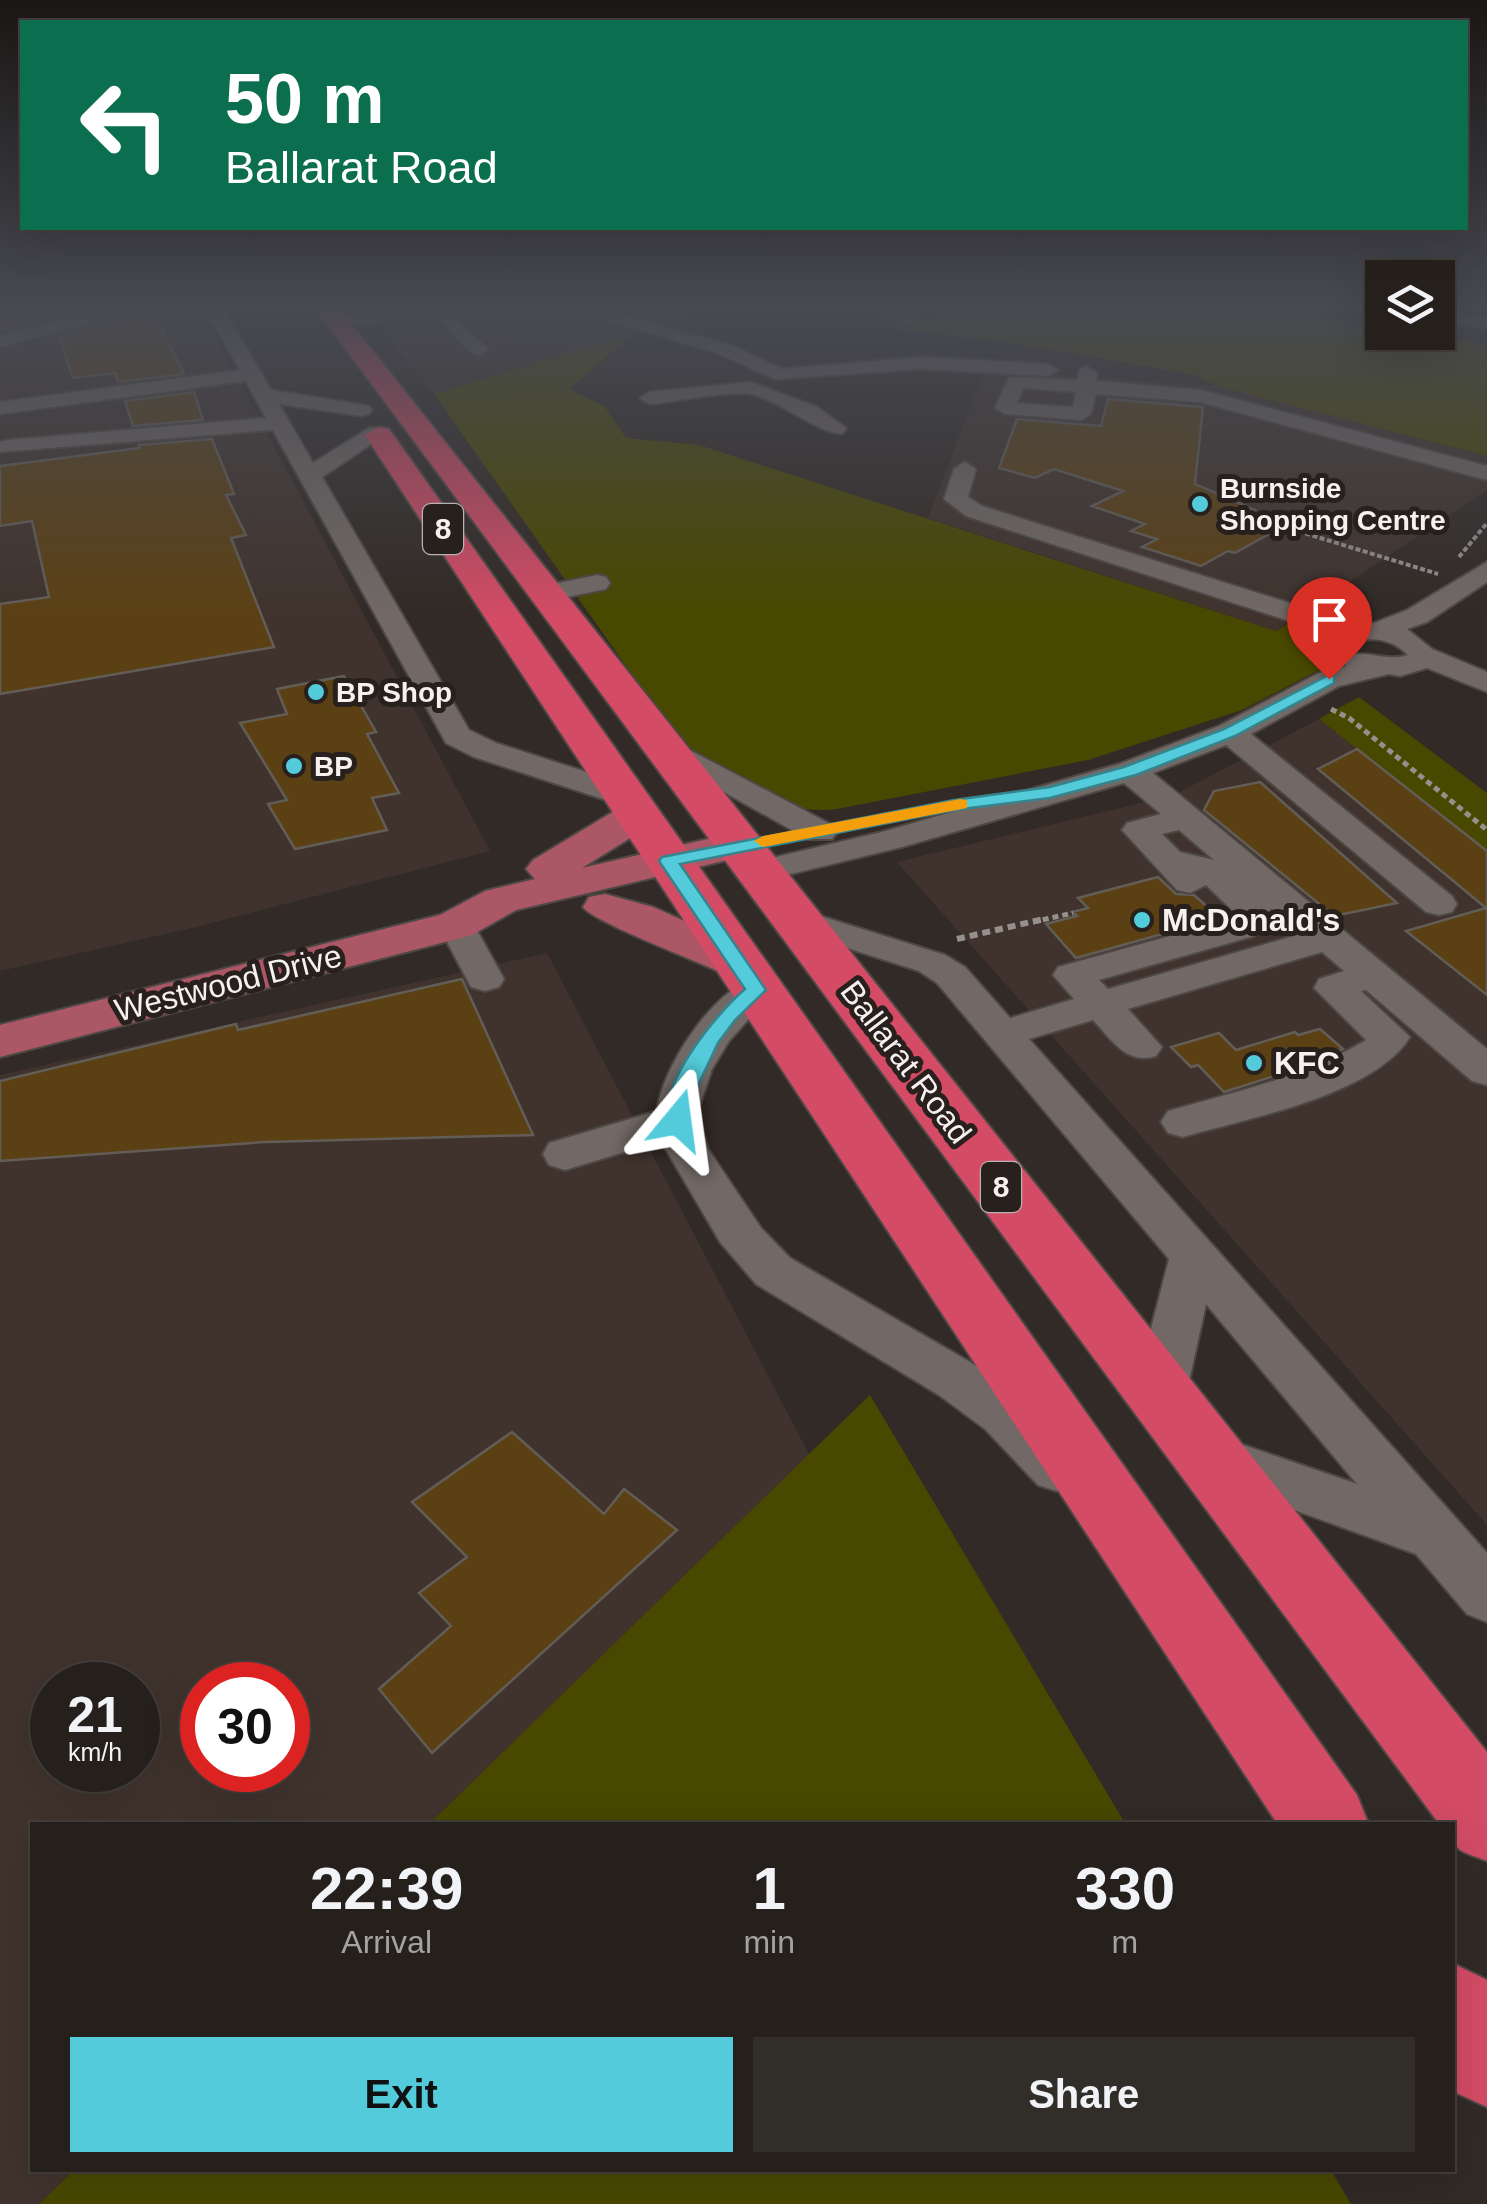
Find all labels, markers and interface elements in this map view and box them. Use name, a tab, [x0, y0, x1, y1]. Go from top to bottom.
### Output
icon: left	[60, 60, 190, 190]
text: 50 m	[225, 60, 385, 138]
text: Ballarat Road	[225, 142, 498, 193]
map controls	[1365, 260, 1455, 350]
button: layers	[1365, 260, 1455, 350]
place label: Burnside Shopping Centre	[1220, 473, 1446, 536]
marker: Burnside Shopping Centre	[1189, 493, 1211, 515]
road number: 8	[423, 504, 463, 554]
pin	[1287, 577, 1372, 680]
icon: arrive	[1302, 592, 1357, 647]
place label: BP Shop	[336, 677, 452, 708]
marker: BP Shop	[305, 681, 327, 703]
place label: BP	[314, 751, 353, 782]
marker: BP	[283, 755, 305, 777]
place label: McDonald's	[1162, 902, 1340, 938]
marker: McDonald's	[1131, 909, 1153, 931]
street label: Westwood Drive	[111, 937, 345, 1029]
street label: Ballarat Road	[833, 974, 979, 1150]
place label: KFC	[1274, 1045, 1340, 1081]
marker: KFC	[1243, 1052, 1265, 1074]
position arrow	[626, 1068, 730, 1172]
road number: 8	[981, 1162, 1021, 1212]
speed limit sign: 30	[180, 1662, 310, 1792]
text: 21	[67, 1687, 123, 1743]
text: km/h	[68, 1738, 122, 1766]
text: 22:39	[310, 1855, 463, 1922]
text: 1	[752, 1855, 786, 1922]
text: 330	[1075, 1855, 1175, 1922]
text: Arrival	[341, 1924, 432, 1960]
text: min	[743, 1924, 795, 1960]
text: m	[1112, 1924, 1138, 1960]
button: Exit	[70, 2037, 733, 2152]
button: Share	[753, 2037, 1415, 2152]

